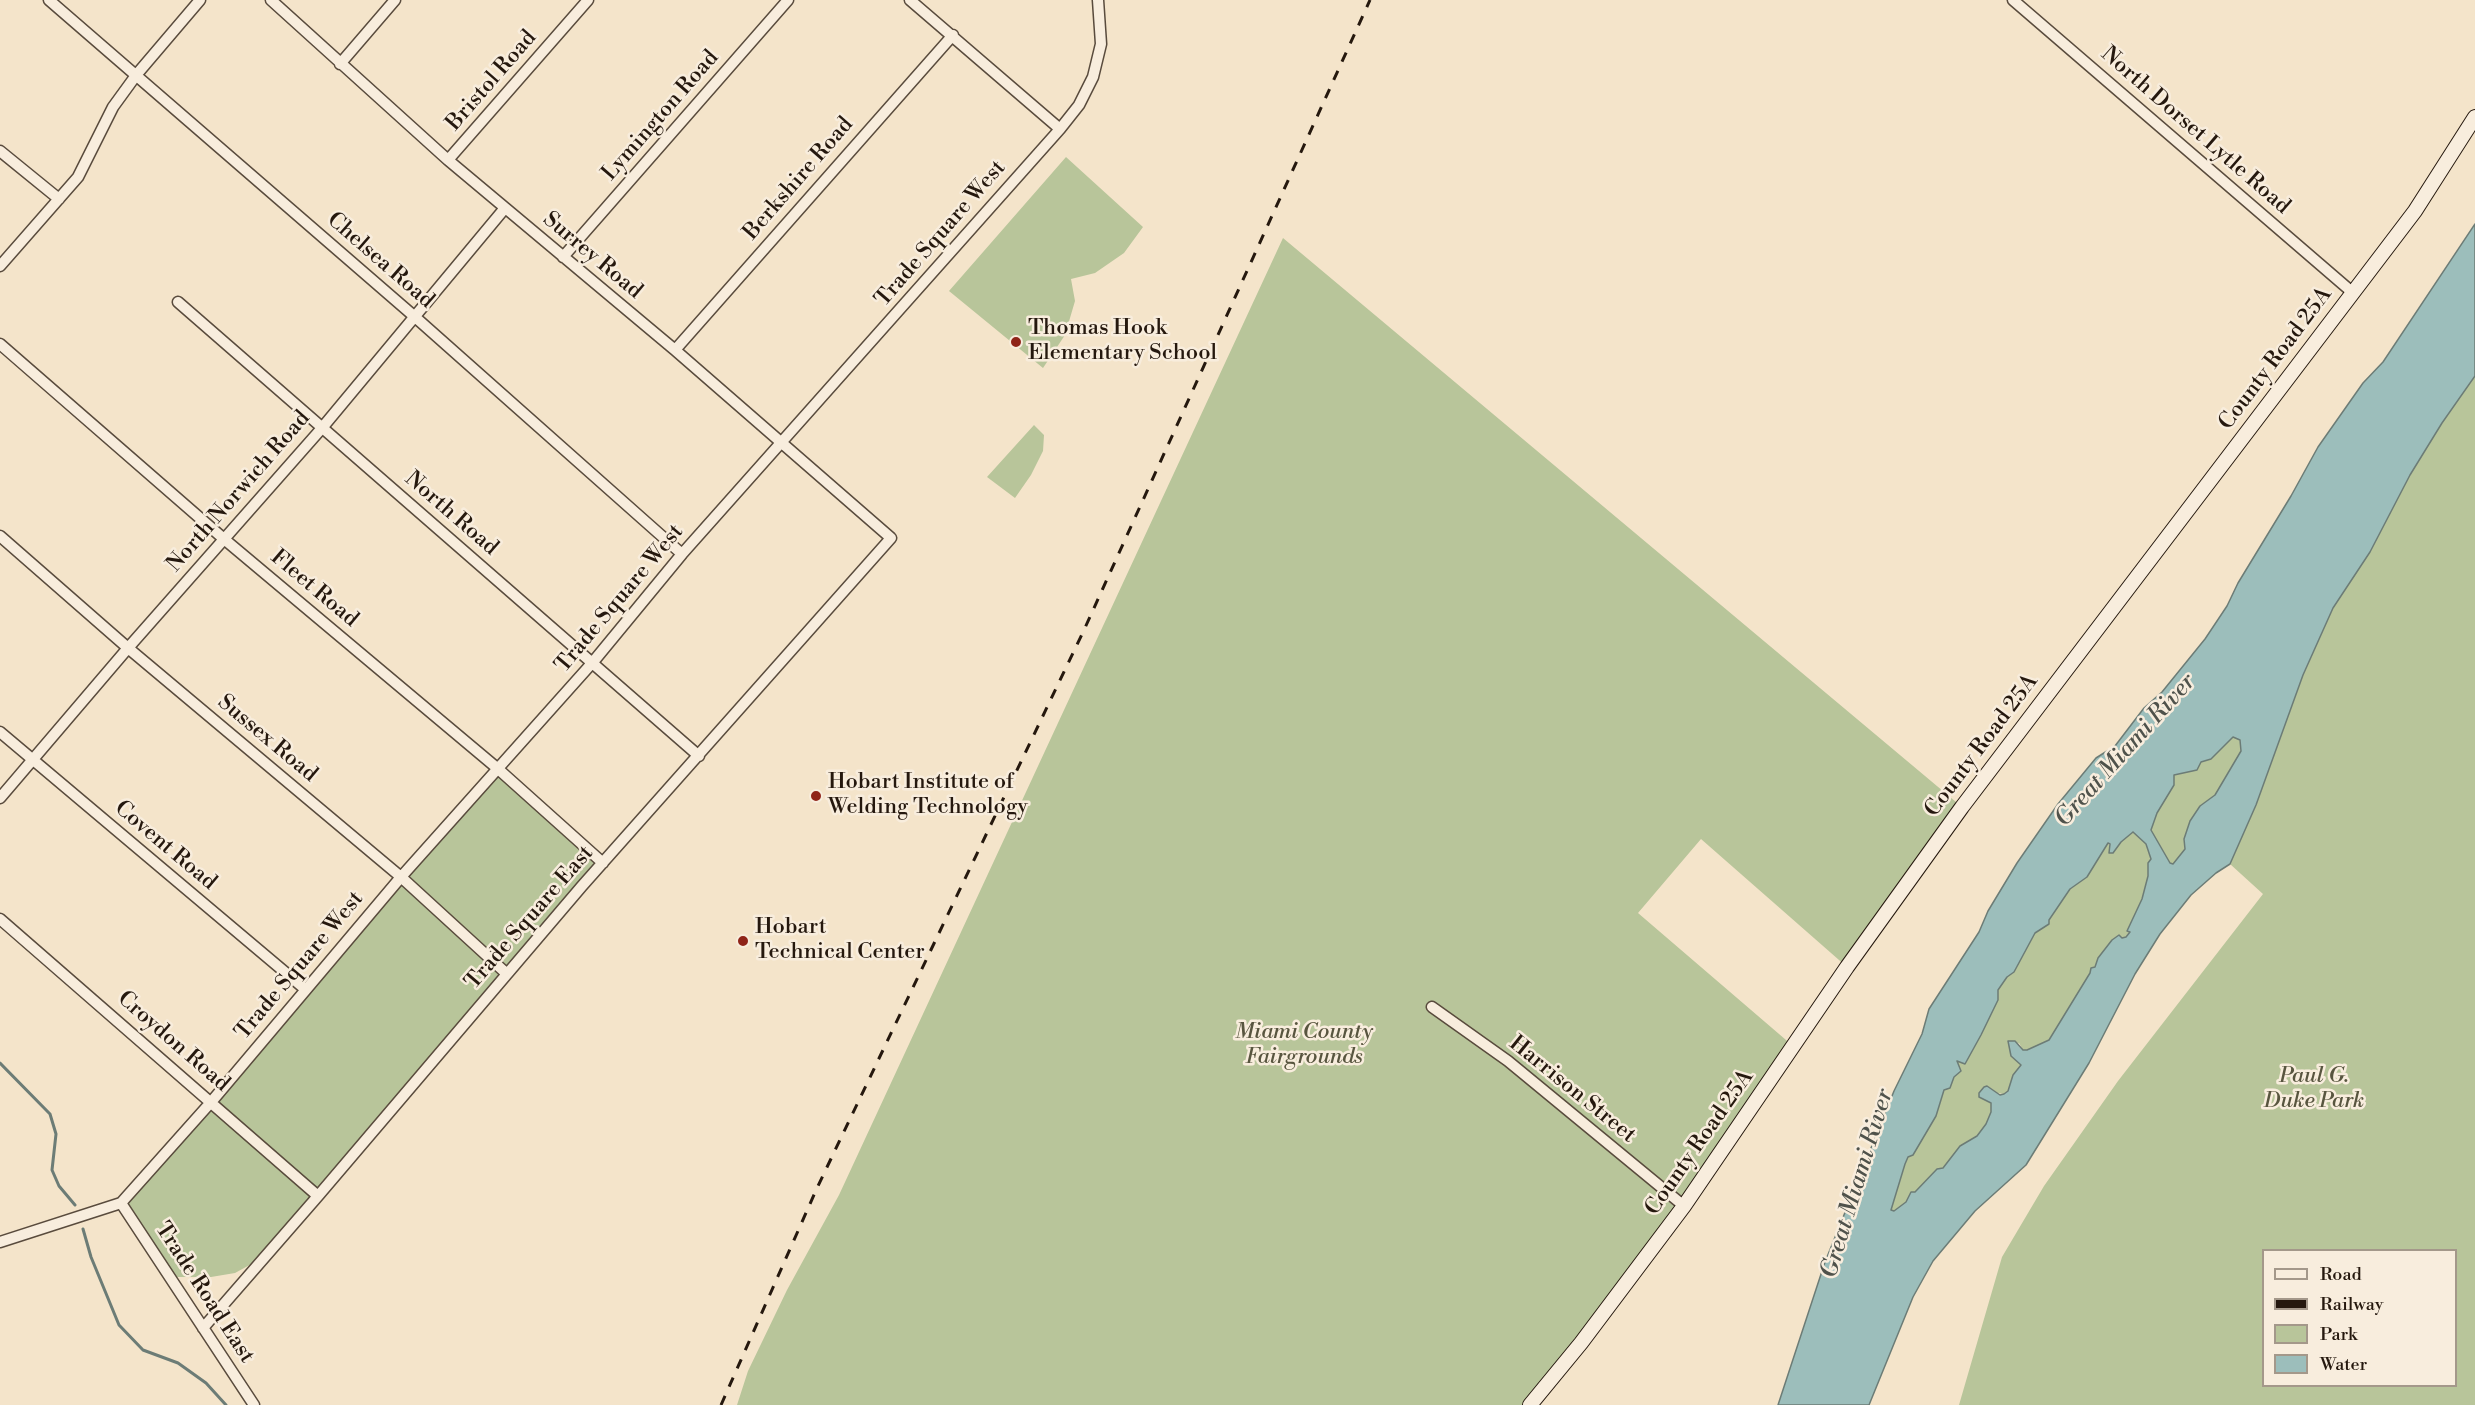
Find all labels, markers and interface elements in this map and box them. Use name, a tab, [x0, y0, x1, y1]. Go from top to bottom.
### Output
street label: Bristol Road	[441, 25, 543, 137]
street label: North Dorset Lytle Road	[2095, 42, 2295, 220]
street label: Lymington Road	[597, 45, 725, 187]
street label: Berkshire Road	[738, 112, 860, 246]
street label: Trade Square West	[870, 155, 1012, 313]
street label: Chelsea Road	[321, 207, 439, 315]
street label: Surrey Road	[537, 207, 647, 305]
street label: County Road 25A	[2214, 283, 2338, 435]
place label: Thomas Hook Elementary School	[1028, 316, 1217, 368]
marker: Thomas Hook Elementary School	[1009, 335, 1023, 349]
street label: North Norwich Road	[162, 406, 316, 578]
street label: North Road	[399, 466, 503, 562]
street label: Trade Square West	[550, 520, 690, 678]
street label: Fleet Road	[265, 545, 363, 633]
water label: Great Miami River	[2050, 668, 2202, 834]
street label: County Road 25A	[1920, 670, 2044, 822]
street label: Sussex Road	[212, 690, 322, 788]
place label: Hobart Institute of Welding Technology	[828, 770, 1028, 822]
marker: Hobart Institute of Welding Technology	[809, 789, 823, 803]
street label: Covent Road	[109, 796, 221, 896]
street label: Trade Square East	[460, 841, 600, 995]
street label: Trade Square West	[230, 887, 370, 1045]
place label: Hobart Technical Center	[755, 915, 925, 966]
marker: Hobart Technical Center	[736, 934, 750, 948]
street label: Croydon Road	[111, 986, 235, 1098]
park label: Miami County Fairgrounds	[1235, 1020, 1373, 1072]
street label: Harrison Street	[1503, 1031, 1641, 1149]
park label: Paul G. Duke Park	[2264, 1064, 2364, 1116]
street label: County Road 25A	[1640, 1065, 1760, 1221]
water label: Great Miami River	[1816, 1086, 1900, 1282]
street label: Trade Road East	[149, 1218, 259, 1368]
legend	[2262, 1249, 2457, 1387]
text: Road	[2320, 1263, 2362, 1286]
text: Railway	[2320, 1293, 2383, 1316]
text: Park	[2320, 1323, 2357, 1346]
text: Water	[2320, 1353, 2367, 1376]

